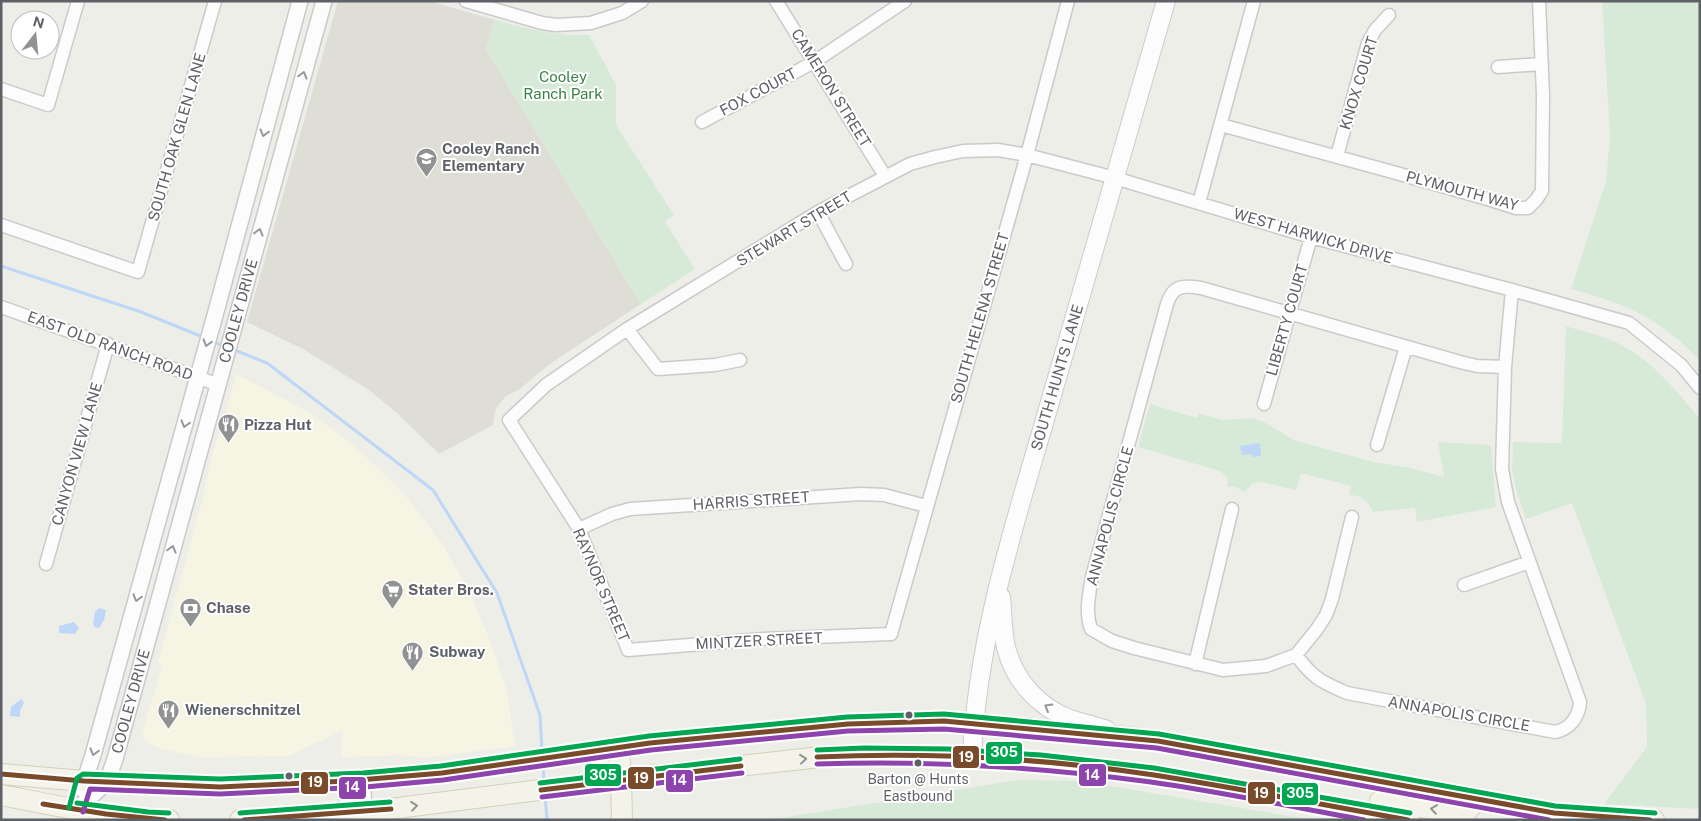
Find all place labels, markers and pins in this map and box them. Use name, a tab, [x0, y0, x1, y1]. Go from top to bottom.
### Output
place label: Cooley Ranch Elementary	[442, 140, 540, 174]
school or university icon: Cooley Ranch Elementary	[414, 146, 438, 177]
restaurant icon: Pizza Hut	[216, 413, 240, 444]
place label: Pizza Hut	[244, 416, 312, 433]
supermarket icon: Stater Bros.	[380, 578, 404, 609]
place label: Stater Bros.	[408, 581, 494, 598]
bank icon: Chase	[178, 596, 202, 627]
place label: Chase	[206, 599, 251, 616]
restaurant icon: Subway	[401, 640, 425, 671]
place label: Subway	[429, 643, 486, 660]
restaurant icon: Wienerschnitzel	[157, 698, 181, 729]
place label: Wienerschnitzel	[185, 701, 301, 718]
unlabelled marker	[904, 710, 914, 720]
marker: Barton @ Hunts Eastbound	[913, 758, 923, 768]
unlabelled marker	[284, 771, 294, 781]
place label: Barton @ Hunts Eastbound	[867, 771, 969, 804]

